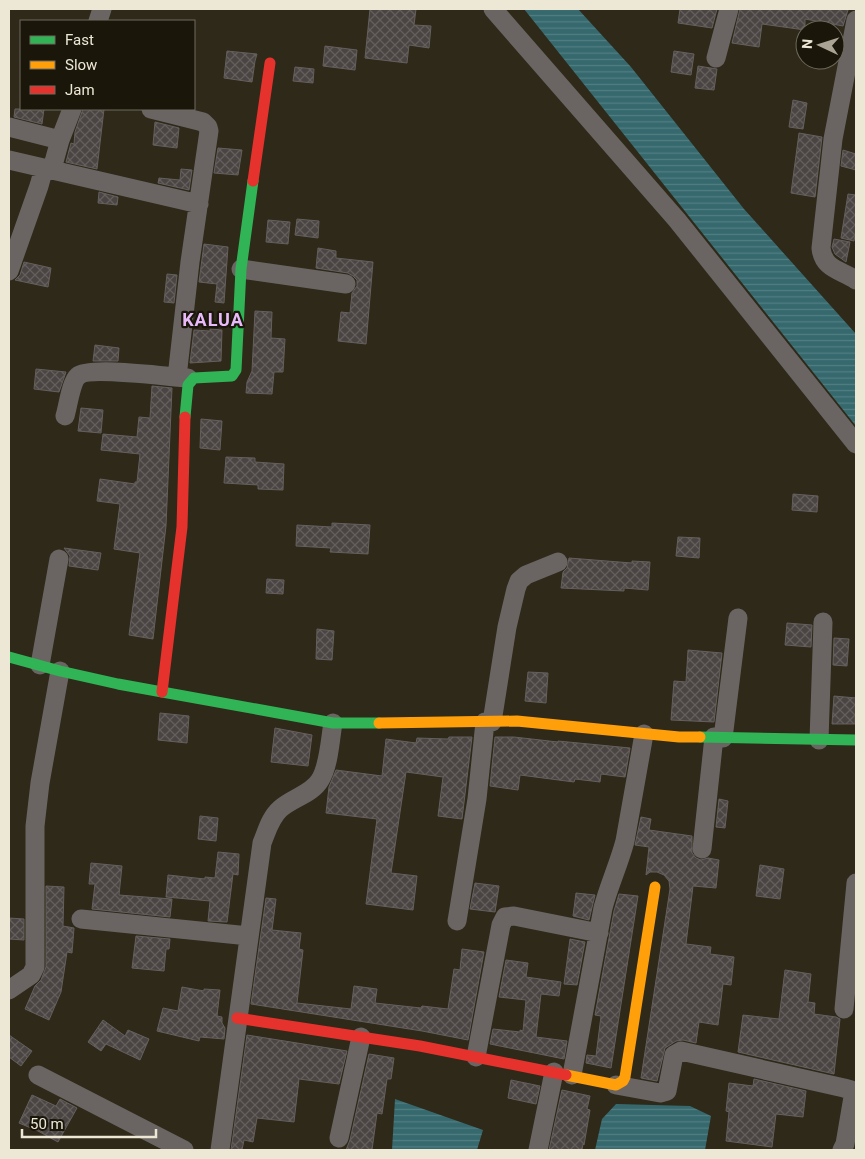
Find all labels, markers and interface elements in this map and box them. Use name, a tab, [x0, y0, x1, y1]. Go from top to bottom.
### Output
legend	[20, 20, 195, 110]
north arrow	[795, 20, 845, 70]
text: Fast	[65, 31, 94, 49]
text: N	[799, 39, 815, 50]
text: Slow	[65, 56, 97, 74]
text: Jam	[65, 81, 95, 99]
district label: KALUA	[182, 309, 244, 330]
scale bar	[22, 1106, 156, 1138]
text: 50 m	[30, 1115, 64, 1133]

